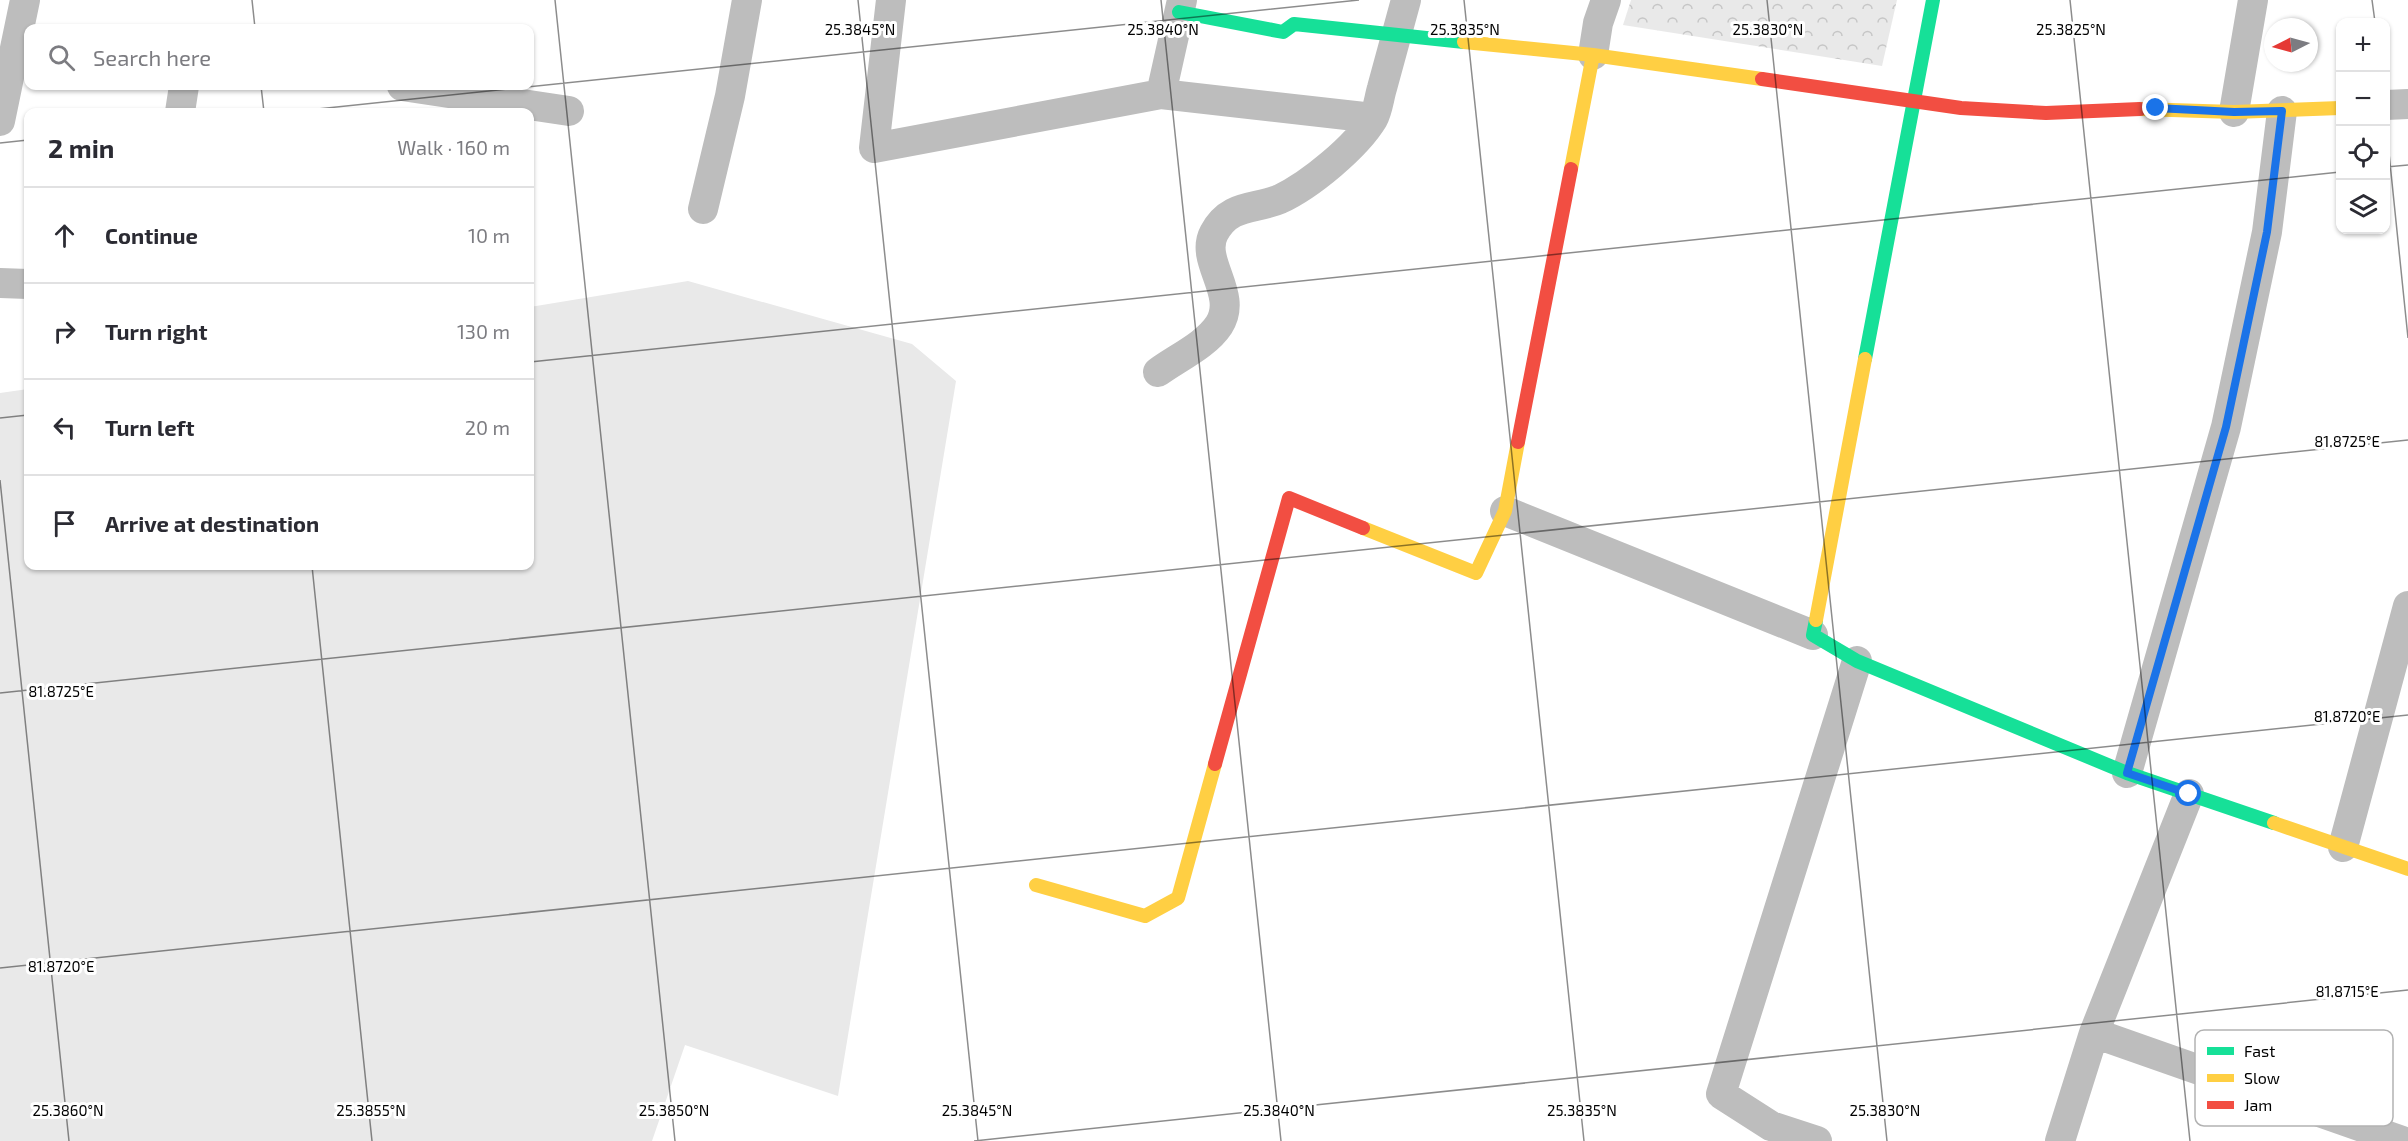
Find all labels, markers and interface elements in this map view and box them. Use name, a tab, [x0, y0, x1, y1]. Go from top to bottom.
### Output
north arrow	[2264, 18, 2318, 72]
map controls	[2336, 18, 2390, 234]
button: +	[2336, 18, 2390, 72]
text: 25.3845°N	[825, 20, 895, 38]
text: 25.3840°N	[1127, 20, 1199, 38]
text: 25.3835°N	[1430, 20, 1500, 38]
text: 25.3830°N	[1733, 20, 1803, 38]
text: 25.3825°N	[2036, 20, 2106, 38]
search box	[24, 24, 534, 90]
icon: search	[45, 41, 78, 74]
text: Search here	[93, 44, 211, 70]
button: −	[2336, 72, 2390, 126]
route end	[2142, 94, 2168, 120]
button: locate	[2336, 126, 2390, 180]
text: 2 min	[48, 132, 114, 163]
text: Walk · 160 m	[397, 135, 510, 159]
button: layers	[2336, 180, 2390, 234]
icon: ahead	[48, 219, 81, 252]
text: Continue	[105, 222, 198, 248]
text: 10 m	[468, 223, 510, 247]
icon: right	[48, 315, 81, 348]
text: Turn right	[105, 318, 207, 344]
text: 130 m	[457, 319, 510, 343]
icon: left	[48, 411, 81, 444]
text: Turn left	[105, 414, 194, 440]
text: 20 m	[465, 415, 510, 439]
text: 81.8725°E	[2314, 432, 2380, 450]
icon: arrive	[48, 507, 81, 540]
text: Arrive at destination	[105, 510, 319, 536]
text: 81.8725°E	[28, 682, 94, 700]
text: 81.8720°E	[2314, 707, 2380, 725]
route start	[2175, 780, 2201, 806]
text: 81.8720°E	[28, 957, 94, 975]
text: 81.8715°E	[2315, 982, 2379, 1000]
legend	[2195, 1030, 2393, 1126]
text: Fast	[2244, 1041, 2275, 1060]
text: Slow	[2244, 1068, 2280, 1087]
text: Jam	[2244, 1095, 2272, 1114]
text: 25.3860°N	[33, 1101, 104, 1119]
text: 25.3855°N	[336, 1101, 406, 1119]
text: 25.3850°N	[639, 1101, 709, 1119]
text: 25.3845°N	[942, 1101, 1012, 1119]
text: 25.3840°N	[1243, 1101, 1315, 1119]
text: 25.3835°N	[1547, 1101, 1617, 1119]
text: 25.3830°N	[1850, 1101, 1920, 1119]

